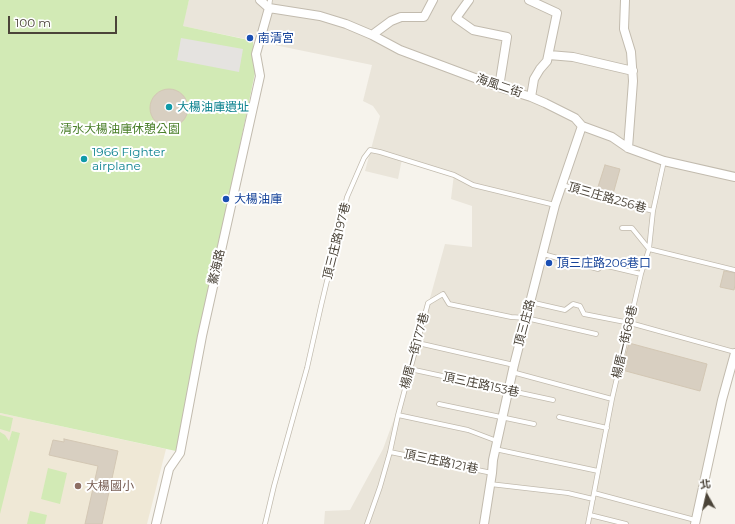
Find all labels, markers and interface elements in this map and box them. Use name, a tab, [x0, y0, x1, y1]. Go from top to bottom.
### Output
scale bar	[10, 8, 119, 34]
text: 100 m	[15, 15, 51, 30]
place label: 南清宮	[258, 31, 294, 45]
marker: 南清宮	[245, 33, 255, 43]
street label: 海風二街	[474, 71, 524, 101]
place label: 大楊油庫遺址	[177, 100, 249, 114]
marker: 大楊油庫遺址	[164, 102, 174, 112]
park label: 清水大楊油庫休憩公園	[60, 122, 180, 136]
place label: 1966 Fighter airplane	[92, 145, 165, 173]
marker: 1966 Fighter airplane	[79, 154, 89, 164]
street label: 頂三庄路256巷	[566, 180, 648, 216]
place label: 大楊油庫	[234, 192, 282, 206]
marker: 大楊油庫	[221, 194, 231, 204]
street label: 頂三庄路197巷	[321, 201, 353, 281]
street label: 鰲海路	[206, 248, 228, 286]
place label: 頂三庄路206巷口	[557, 256, 651, 270]
marker: 頂三庄路206巷口	[544, 258, 554, 268]
street label: 頂三庄路	[512, 298, 538, 348]
street label: 楊厝一街68巷	[610, 304, 640, 380]
street label: 楊厝一街177巷	[398, 311, 432, 391]
street label: 頂三庄路153巷	[441, 370, 521, 400]
street label: 頂三庄路121巷	[403, 447, 479, 477]
north arrow	[687, 476, 727, 516]
text: 北	[699, 476, 712, 492]
place label: 大楊國小	[86, 479, 134, 493]
marker: 大楊國小	[73, 481, 83, 491]

